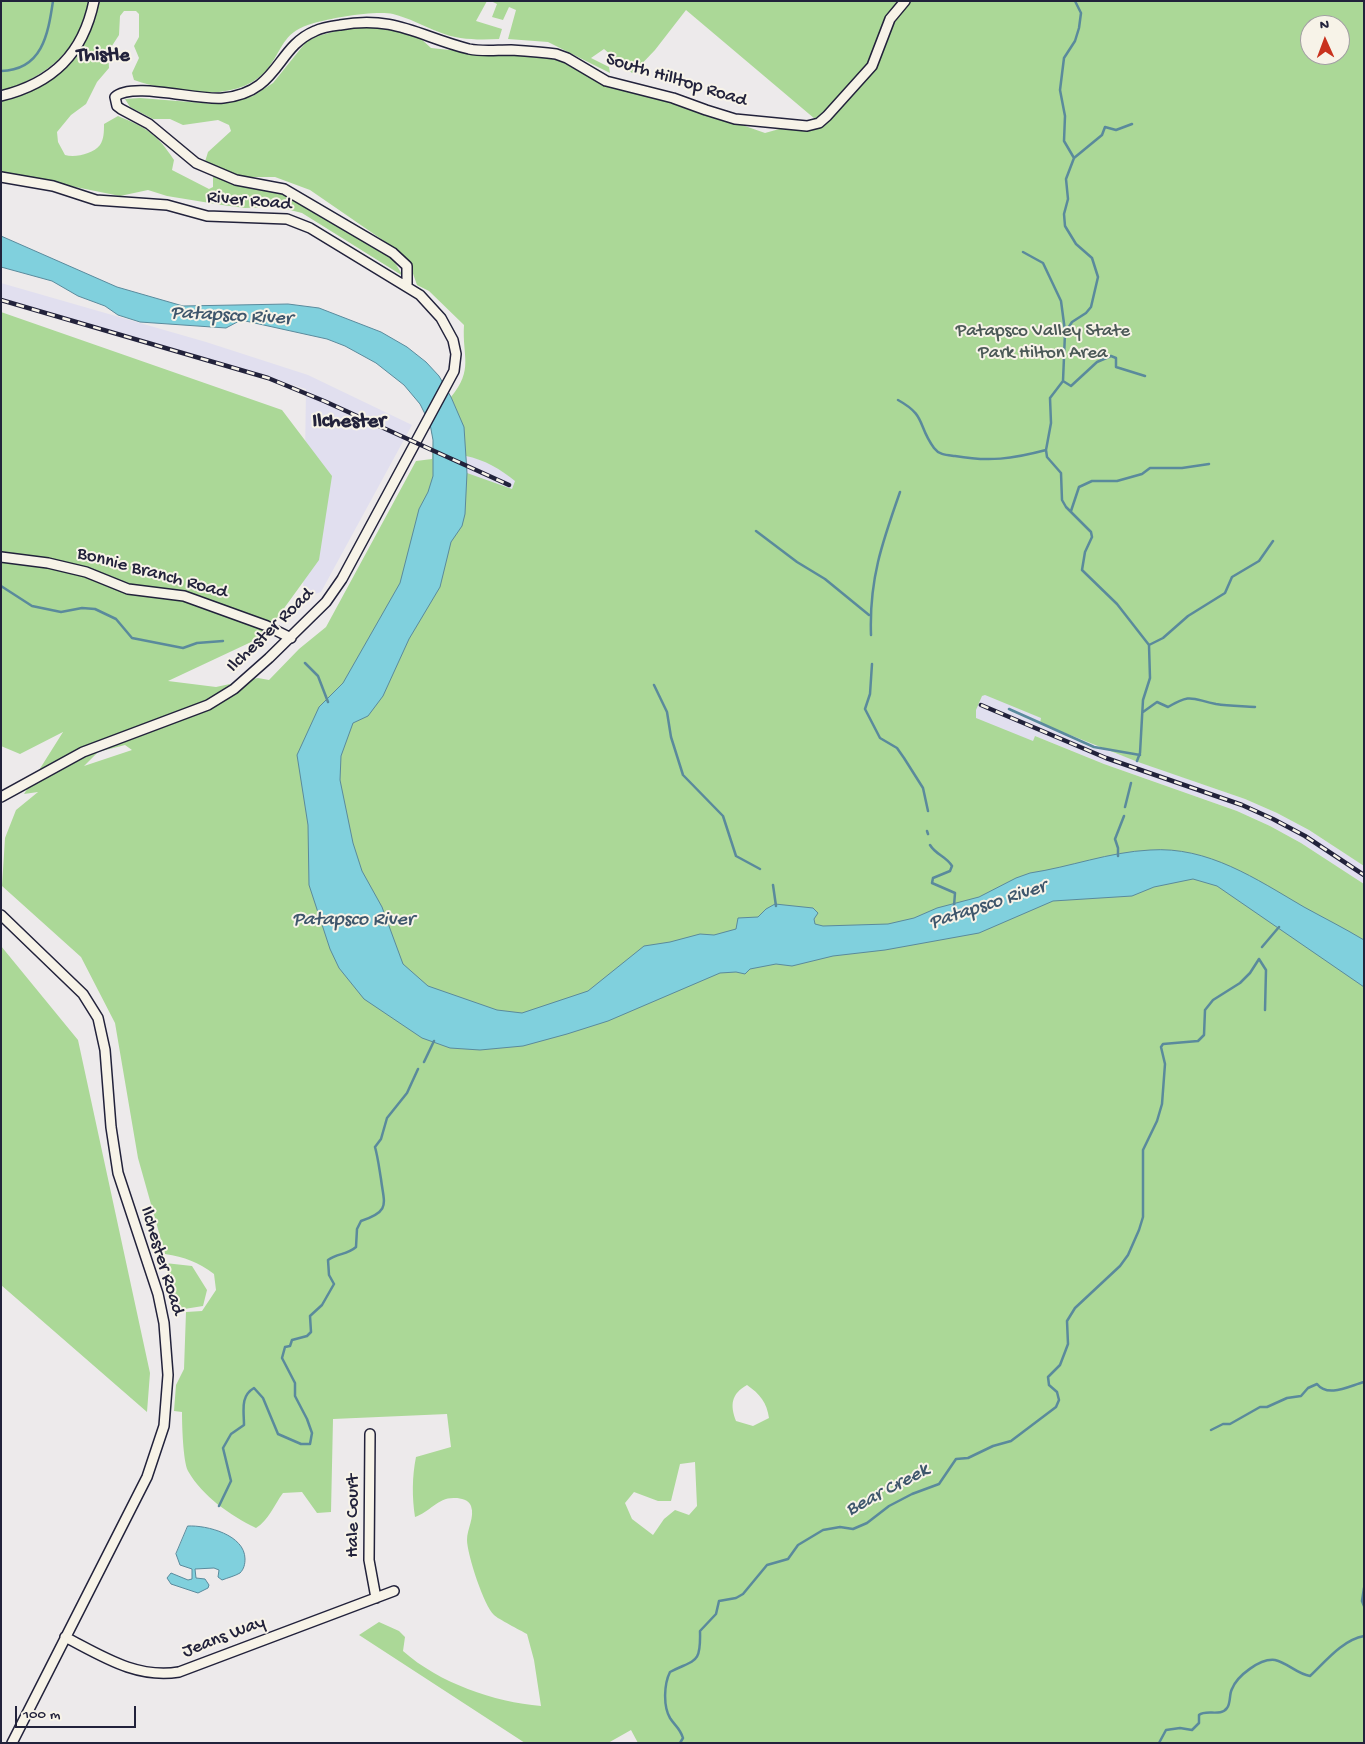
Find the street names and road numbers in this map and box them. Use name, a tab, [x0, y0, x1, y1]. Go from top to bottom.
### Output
street label: South Hilltop Road	[603, 49, 749, 113]
street label: River Road	[206, 187, 292, 217]
street label: Bonnie Branch Road	[74, 543, 230, 605]
street label: Ilchester Road	[223, 584, 319, 678]
street label: Ilchester Road	[134, 1204, 188, 1318]
street label: Hale Court	[343, 1474, 365, 1558]
street label: Jeans Way	[179, 1612, 269, 1664]

